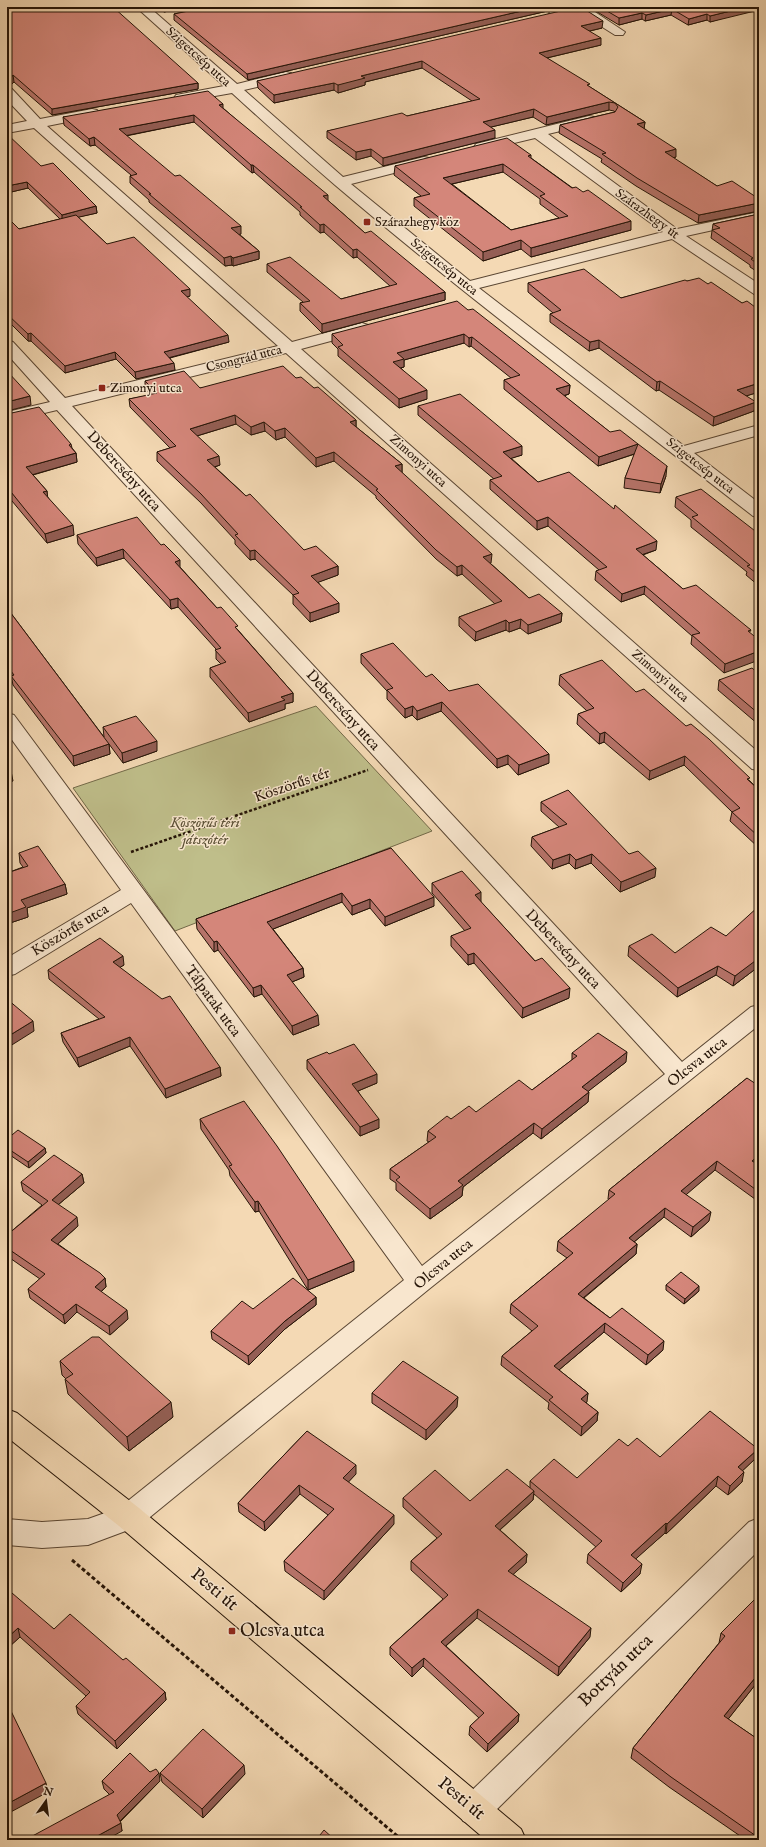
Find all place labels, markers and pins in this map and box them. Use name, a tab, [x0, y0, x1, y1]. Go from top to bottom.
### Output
place label: Szárazhegy köz	[375, 214, 459, 231]
marker: Szárazhegy köz	[362, 217, 372, 227]
place label: Zimonyi utca	[110, 380, 182, 397]
marker: Zimonyi utca	[97, 383, 107, 393]
place label: Olcsva utca	[240, 1620, 325, 1643]
marker: Olcsva utca	[227, 1626, 237, 1636]

